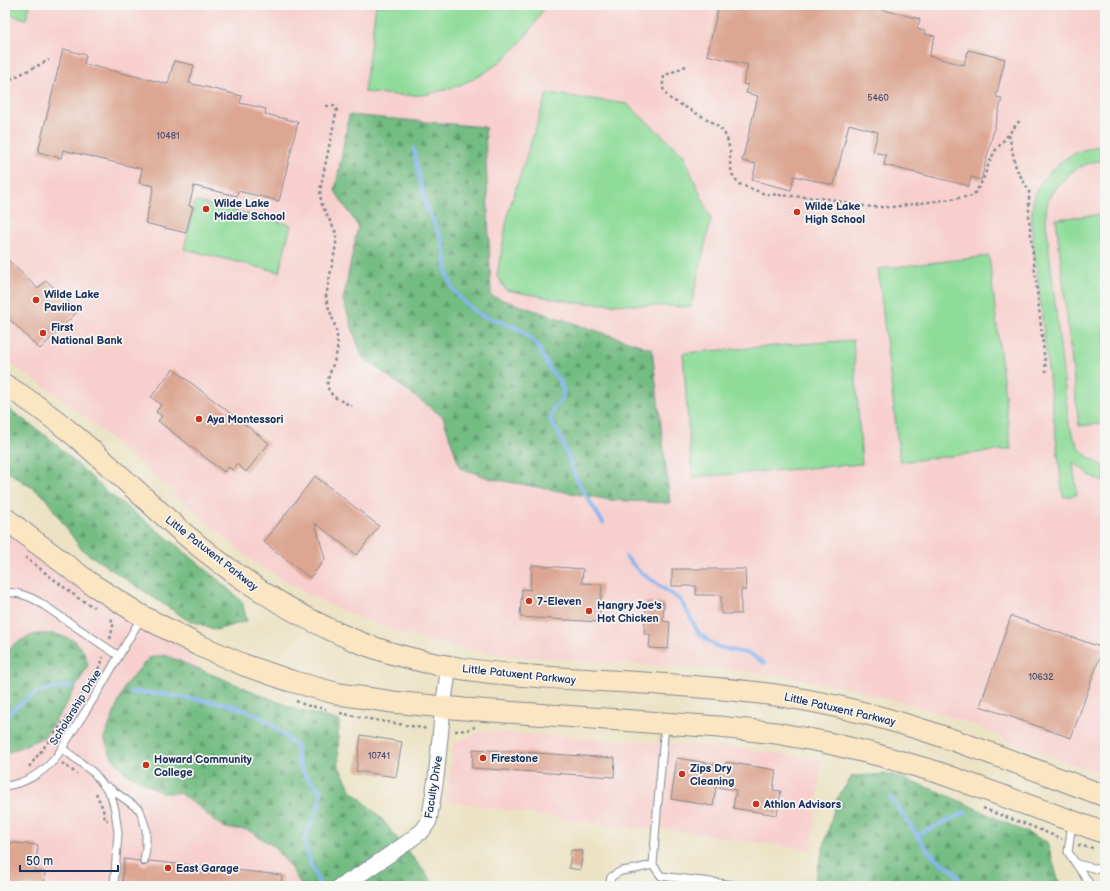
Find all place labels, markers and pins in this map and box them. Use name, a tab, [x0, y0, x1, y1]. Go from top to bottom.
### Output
place label: Wilde Lake Middle School	[214, 197, 285, 223]
place label: Wilde Lake High School	[805, 200, 865, 226]
marker: Wilde Lake Middle School	[201, 204, 211, 214]
marker: Wilde Lake High School	[792, 207, 802, 217]
place label: Wilde Lake Pavilion	[44, 288, 99, 314]
marker: Wilde Lake Pavilion	[31, 295, 41, 305]
place label: First National Bank	[51, 321, 123, 347]
marker: First National Bank	[38, 328, 48, 338]
place label: Aya Montessori	[206, 413, 284, 426]
marker: Aya Montessori	[194, 414, 204, 424]
place label: 7-Eleven	[537, 595, 581, 608]
marker: 7-Eleven	[524, 596, 534, 606]
place label: Hangry Joe's Hot Chicken	[597, 599, 662, 625]
marker: Hangry Joe's Hot Chicken	[584, 606, 594, 616]
place label: Firestone	[491, 752, 538, 765]
place label: Howard Community College	[154, 753, 252, 779]
marker: Firestone	[478, 753, 488, 763]
marker: Howard Community College	[141, 760, 151, 770]
place label: Zips Dry Cleaning	[690, 762, 734, 788]
marker: Zips Dry Cleaning	[677, 769, 687, 779]
place label: Athlon Advisors	[763, 798, 842, 811]
marker: Athlon Advisors	[751, 799, 761, 809]
place label: East Garage	[176, 862, 239, 875]
marker: East Garage	[163, 863, 173, 873]

